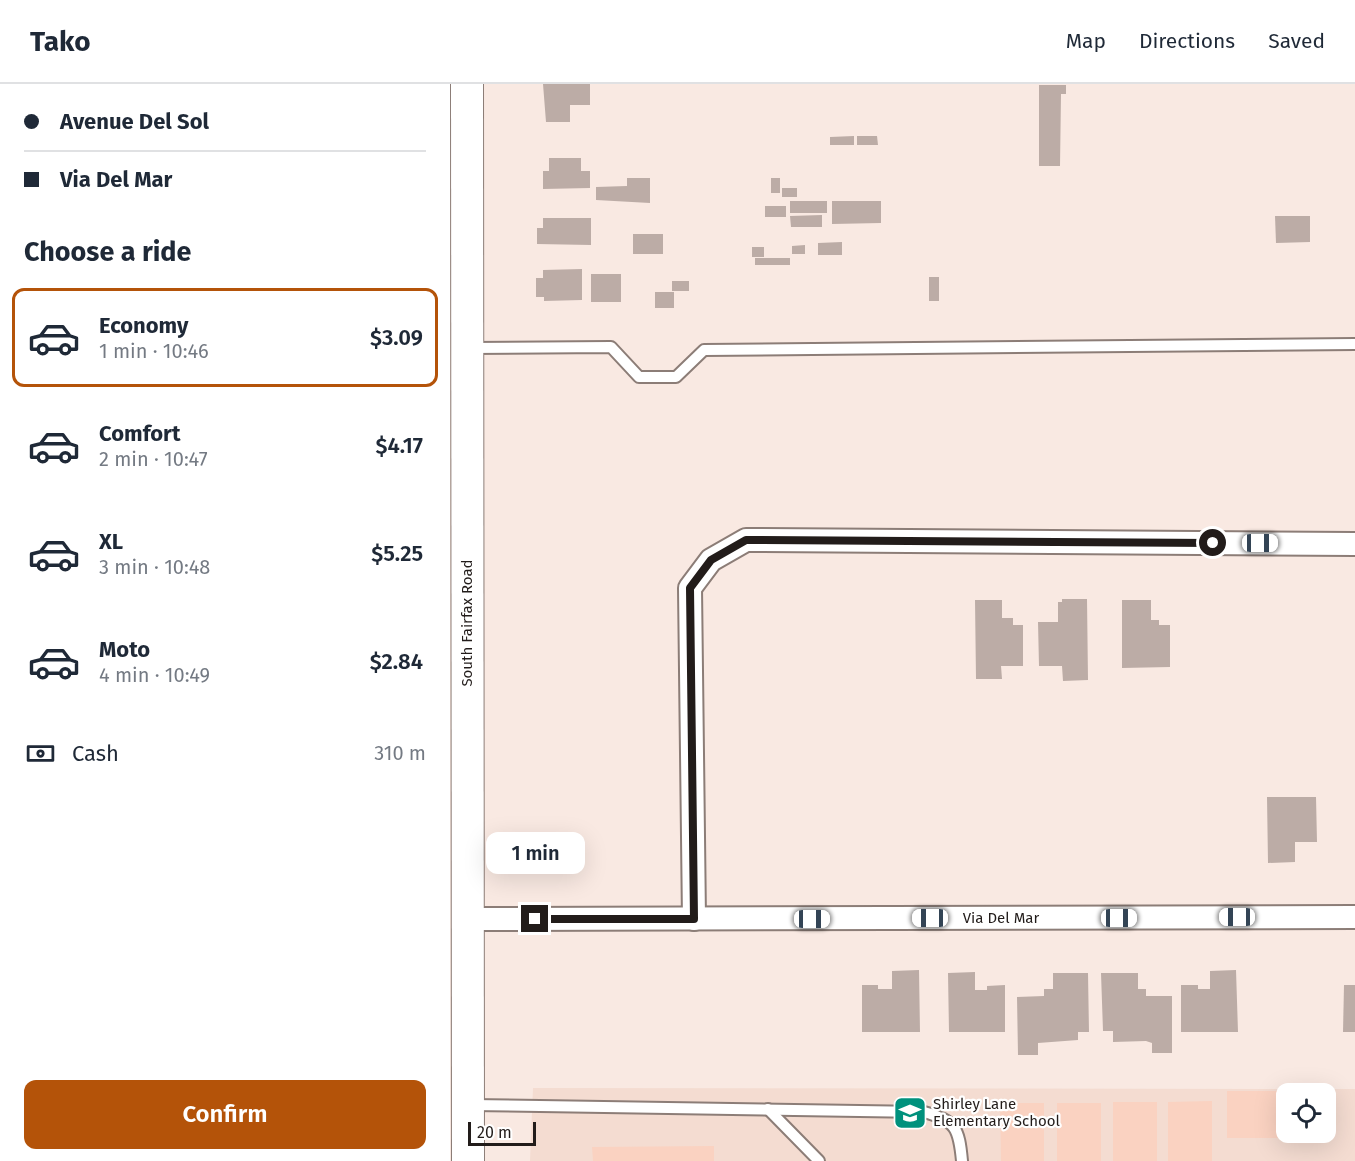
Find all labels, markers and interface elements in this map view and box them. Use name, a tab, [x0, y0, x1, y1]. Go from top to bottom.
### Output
text: Tako	[30, 25, 91, 58]
text: Map	[1066, 28, 1106, 54]
text: Directions	[1139, 28, 1235, 54]
text: Saved	[1268, 28, 1325, 54]
text: Avenue Del Sol	[60, 108, 209, 135]
text: Via Del Mar	[60, 166, 172, 193]
text: Choose a ride	[24, 236, 191, 268]
icon: car	[27, 311, 81, 365]
text: Economy	[99, 312, 188, 339]
text: $3.09	[370, 324, 423, 351]
text: 1 min · 10:46	[99, 339, 209, 363]
icon: car	[27, 419, 81, 473]
text: Comfort	[99, 420, 180, 447]
text: $4.17	[375, 432, 423, 459]
text: 2 min · 10:47	[99, 447, 208, 471]
icon: car	[27, 527, 81, 581]
text: XL	[99, 528, 123, 555]
route start	[1199, 529, 1226, 556]
car	[1242, 534, 1278, 552]
text: $5.25	[371, 540, 423, 567]
text: 3 min · 10:48	[99, 555, 210, 579]
street label: South Fairfax Road	[458, 559, 476, 687]
icon: car	[27, 635, 81, 689]
text: Moto	[99, 636, 150, 663]
text: $2.84	[370, 648, 423, 675]
text: 4 min · 10:49	[99, 663, 210, 687]
icon: cash	[24, 737, 57, 770]
text: Cash	[72, 740, 119, 767]
text: 310 m	[374, 741, 426, 765]
callout: 1 min	[486, 832, 584, 874]
text: 1 min	[511, 841, 560, 865]
route end	[521, 905, 548, 932]
car	[1219, 908, 1255, 926]
car	[912, 909, 948, 927]
street label: Via Del Mar	[963, 909, 1039, 927]
car	[1101, 909, 1137, 927]
car	[794, 910, 830, 928]
button: Confirm	[24, 1080, 426, 1149]
map controls	[1276, 1083, 1336, 1143]
button: locate	[1276, 1083, 1336, 1143]
school or university icon: Shirley Lane Elementary School	[892, 1095, 928, 1131]
place label: Shirley Lane Elementary School	[933, 1095, 1061, 1130]
scale bar	[468, 1119, 536, 1146]
text: 20 m	[477, 1123, 512, 1142]

